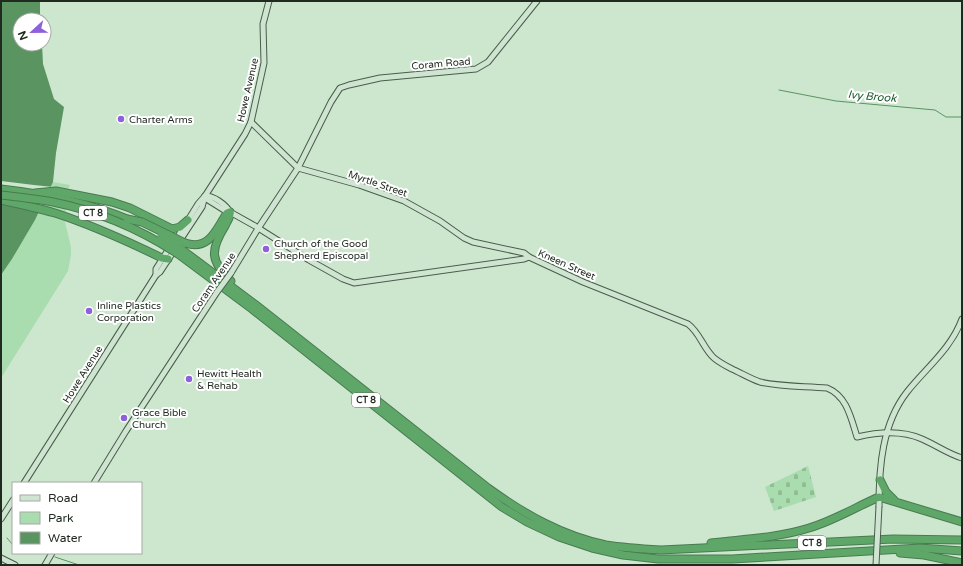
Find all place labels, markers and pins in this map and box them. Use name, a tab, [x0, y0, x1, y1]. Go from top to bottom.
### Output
marker: Charter Arms	[116, 114, 126, 124]
place label: Charter Arms	[129, 114, 193, 126]
place label: Church of the Good Shepherd Episcopal	[274, 238, 368, 262]
marker: Church of the Good Shepherd Episcopal	[261, 244, 271, 254]
place label: Inline Plastics Corporation	[97, 300, 161, 324]
marker: Inline Plastics Corporation	[84, 306, 94, 316]
place label: Hewitt Health & Rehab	[197, 368, 262, 392]
marker: Hewitt Health & Rehab	[184, 374, 194, 384]
place label: Grace Bible Church	[132, 407, 187, 431]
marker: Grace Bible Church	[119, 413, 129, 423]

